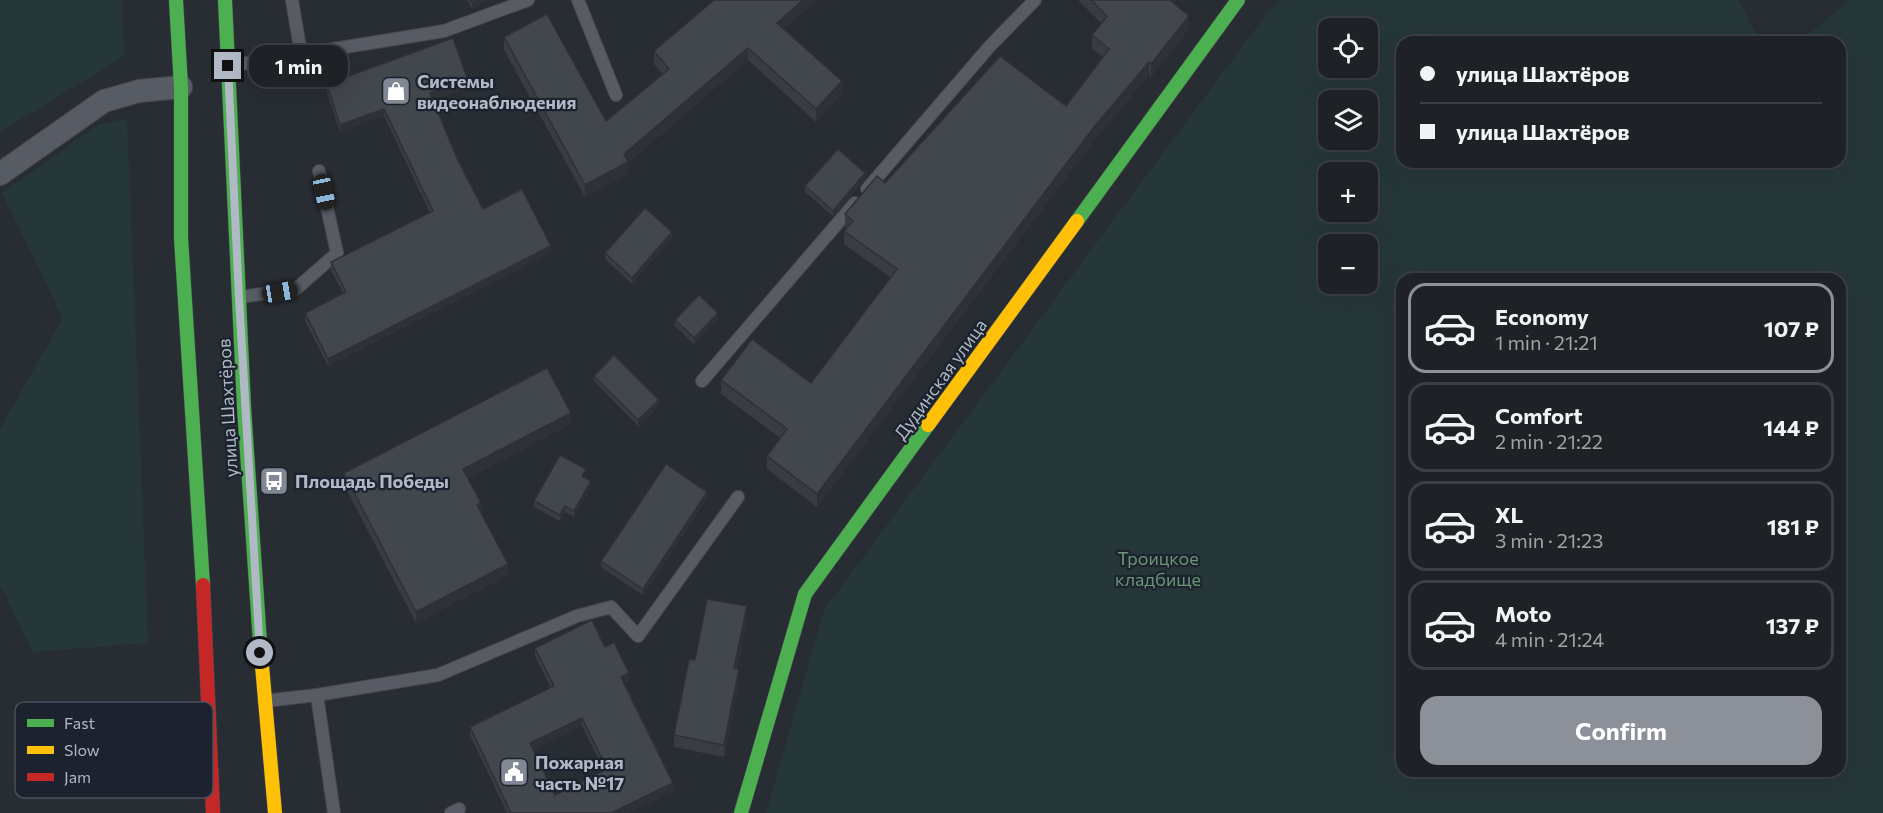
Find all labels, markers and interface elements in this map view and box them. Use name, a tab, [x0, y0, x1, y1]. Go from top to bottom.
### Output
map controls	[1318, 18, 1378, 294]
button: locate	[1318, 18, 1378, 78]
callout: 1 min	[249, 45, 348, 87]
route end	[214, 52, 241, 79]
text: 1 min	[275, 54, 322, 78]
text: улица Шахтёров	[1456, 60, 1630, 87]
place label: Системы видеонаблюдения	[417, 70, 576, 113]
shop icon: Системы видеонаблюдения	[380, 75, 412, 107]
button: layers	[1318, 90, 1378, 150]
text: улица Шахтёров	[1456, 118, 1630, 145]
button: +	[1318, 162, 1378, 222]
car	[311, 173, 337, 211]
button: −	[1318, 234, 1378, 294]
car	[261, 280, 299, 304]
icon: car	[1423, 301, 1477, 355]
text: Economy	[1495, 303, 1589, 330]
street label: Дудинская улица	[889, 314, 991, 444]
text: 107 ₽	[1764, 315, 1819, 342]
text: 1 min · 21:21	[1495, 330, 1598, 354]
street label: улица Шахтёров	[212, 338, 242, 478]
icon: car	[1423, 400, 1477, 454]
text: Comfort	[1495, 402, 1583, 429]
text: 144 ₽	[1763, 414, 1819, 441]
text: 2 min · 21:22	[1495, 429, 1603, 453]
bus stop icon: Площадь Победы	[258, 465, 290, 497]
place label: Площадь Победы	[295, 470, 449, 492]
icon: car	[1423, 499, 1477, 553]
text: XL	[1495, 501, 1523, 528]
text: 181 ₽	[1767, 513, 1819, 540]
text: 3 min · 21:23	[1495, 528, 1604, 552]
park label: Троицкое кладбище	[1115, 547, 1201, 590]
icon: car	[1423, 598, 1477, 652]
text: Moto	[1495, 600, 1551, 627]
text: 137 ₽	[1766, 612, 1819, 639]
text: 4 min · 21:24	[1495, 627, 1604, 651]
route start	[246, 639, 273, 666]
button: Confirm	[1420, 696, 1822, 765]
legend	[15, 702, 213, 798]
text: Fast	[64, 713, 95, 732]
text: Slow	[64, 740, 100, 759]
place label: Пожарная часть №17	[535, 751, 624, 794]
public building icon: Пожарная часть №17	[498, 756, 530, 788]
text: Jam	[64, 767, 91, 786]

